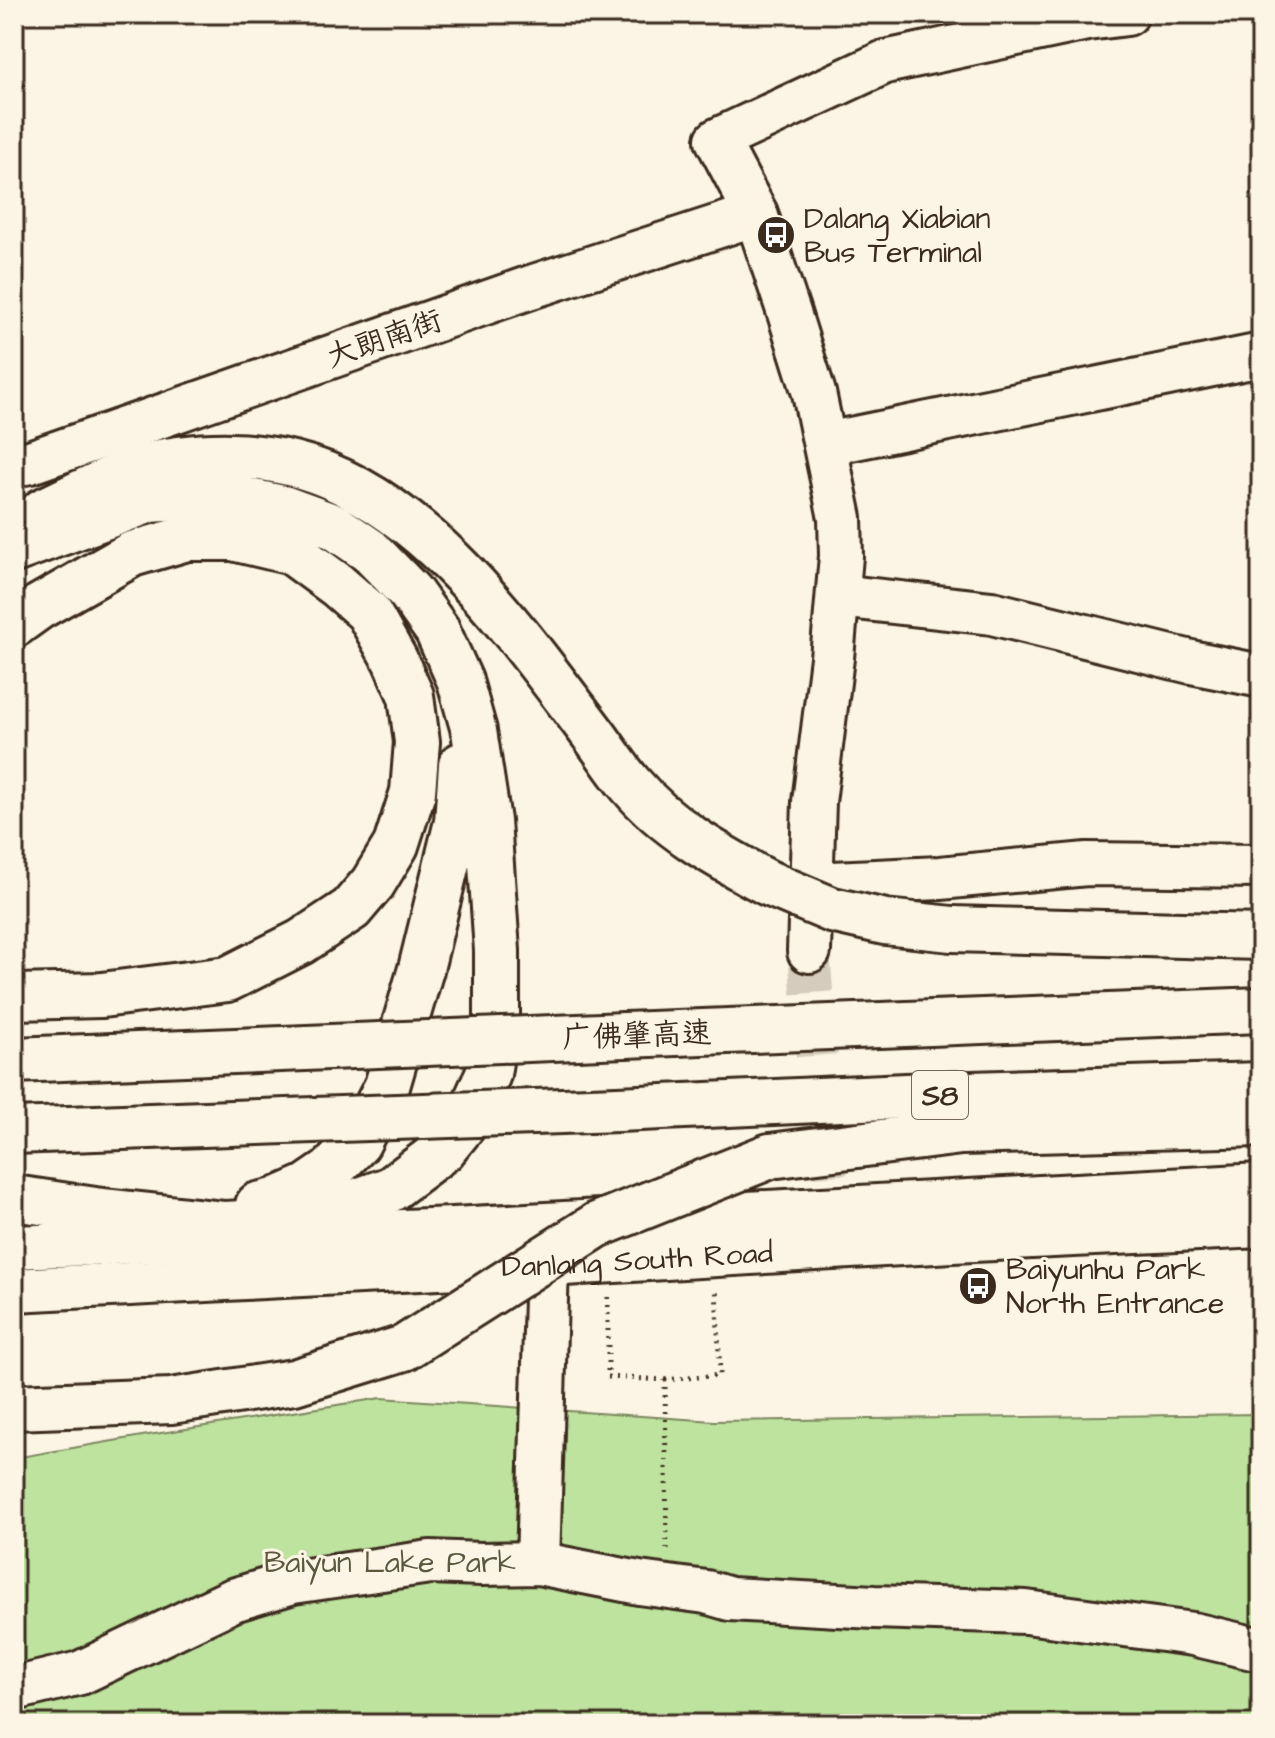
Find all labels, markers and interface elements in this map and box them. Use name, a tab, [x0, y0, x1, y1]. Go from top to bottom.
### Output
place label: Dalang Xiabian Bus Terminal	[804, 198, 991, 274]
bus stop icon: Dalang Xiabian Bus Terminal	[755, 214, 797, 256]
street label: 大朗南街	[321, 300, 448, 378]
street label: 广佛肇高速	[561, 1012, 713, 1060]
road number: S8	[912, 1071, 968, 1119]
street label: Danlang South Road	[501, 1232, 774, 1288]
place label: Baiyunhu Park North Entrance	[1006, 1249, 1224, 1325]
bus stop icon: Baiyunhu Park North Entrance	[957, 1265, 999, 1307]
park label: Baiyun Lake Park	[264, 1542, 516, 1585]

